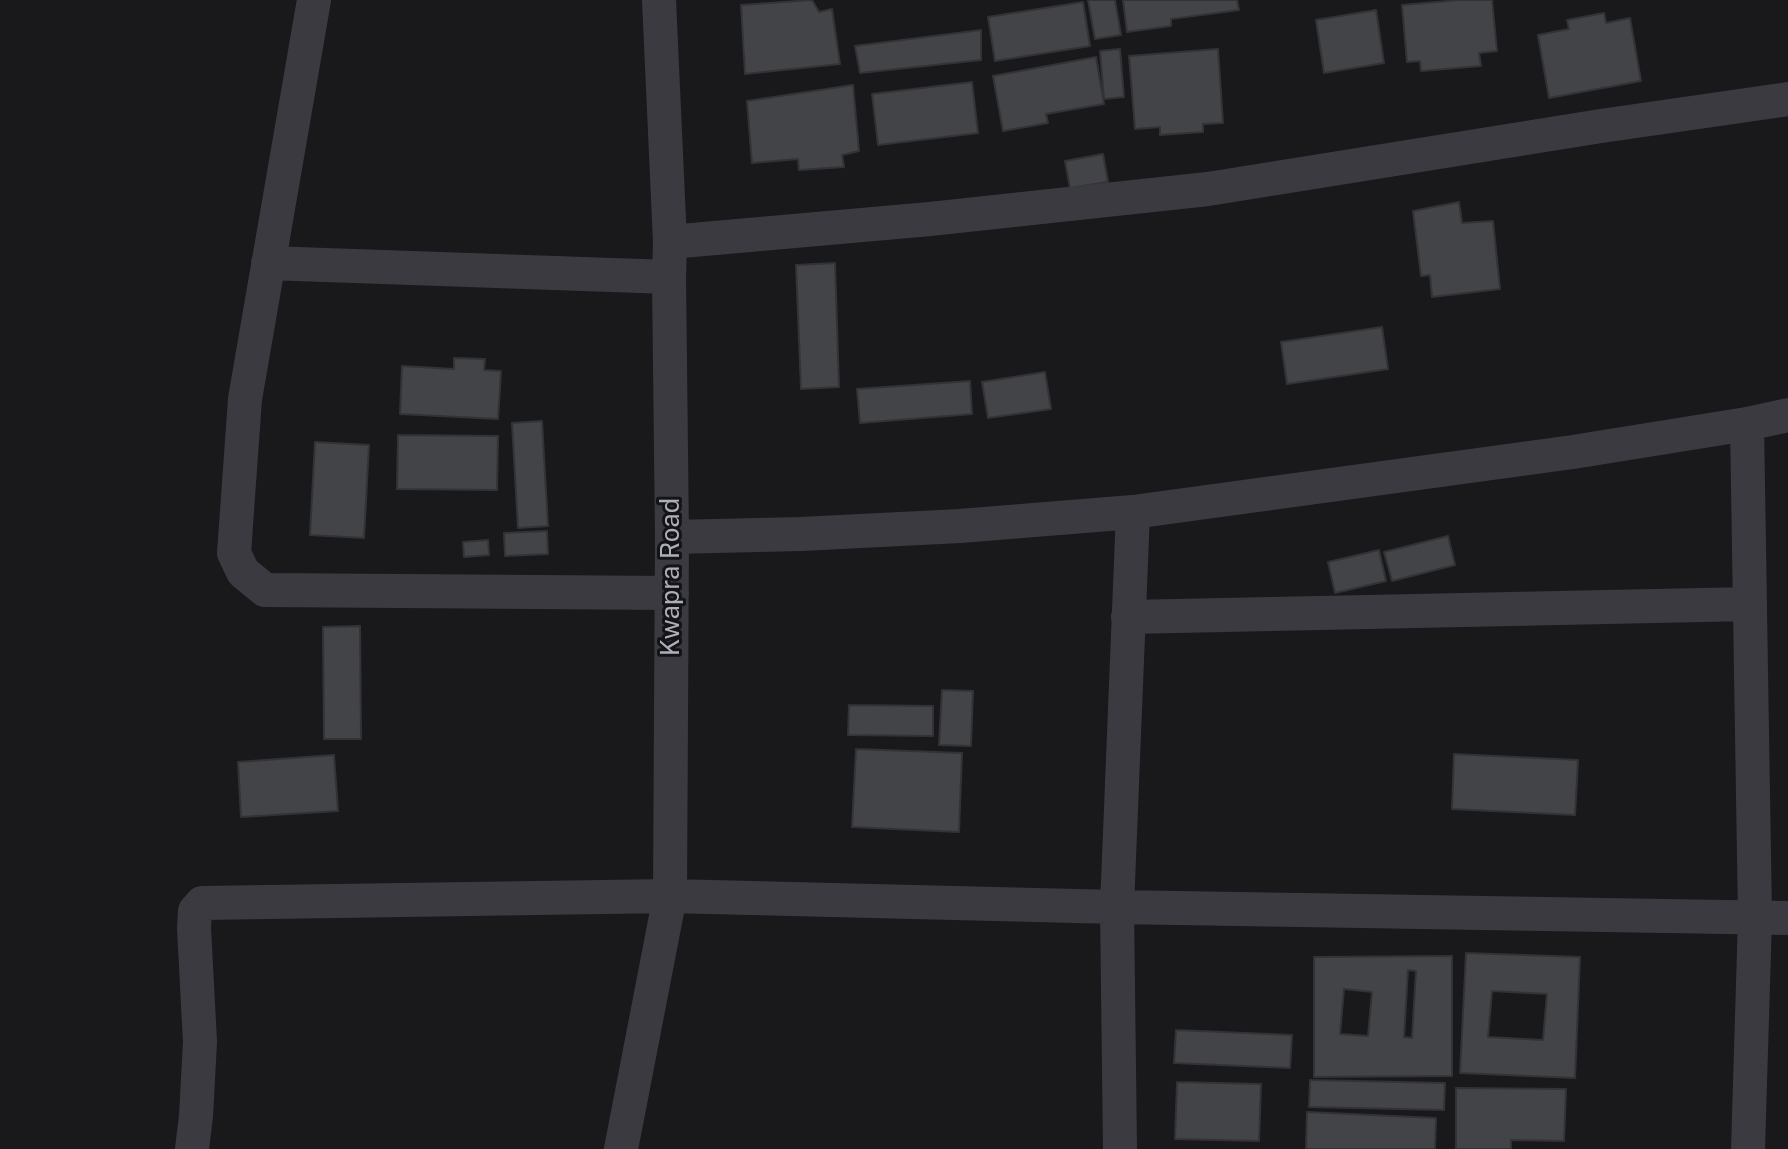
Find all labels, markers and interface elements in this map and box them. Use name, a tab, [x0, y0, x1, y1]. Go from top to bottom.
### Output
street label: Kwapra Road	[655, 498, 687, 656]

